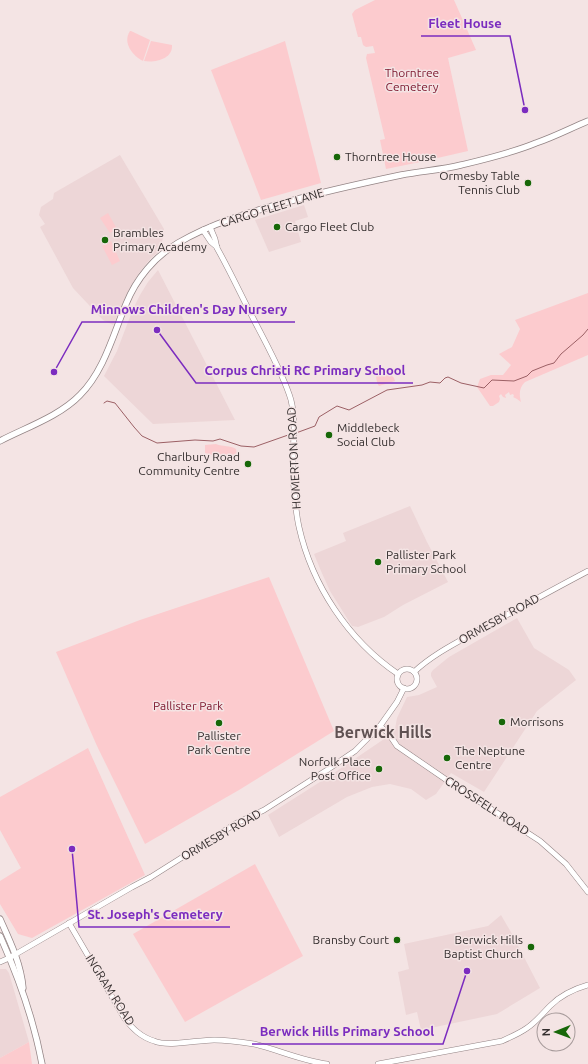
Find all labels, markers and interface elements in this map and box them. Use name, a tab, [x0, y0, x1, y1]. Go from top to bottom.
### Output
callout: Fleet House	[421, 11, 510, 36]
text: Fleet House	[428, 16, 502, 30]
park label: Thorntree Cemetery	[385, 66, 439, 93]
place label: Thorntree House	[345, 150, 436, 163]
marker: Thorntree House	[332, 152, 342, 162]
place label: Ormesby Table Tennis Club	[439, 169, 520, 196]
marker: Ormesby Table Tennis Club	[523, 178, 533, 188]
street label: CARGO FLEET LANE	[218, 185, 325, 229]
place label: Cargo Fleet Club	[285, 220, 374, 233]
marker: Cargo Fleet Club	[272, 222, 282, 232]
place label: Brambles Primary Academy	[113, 226, 207, 253]
marker: Brambles Primary Academy	[100, 235, 110, 245]
callout: Minnows Children's Day Nursery	[82, 297, 295, 322]
text: Minnows Children's Day Nursery	[91, 302, 287, 316]
callout: Corpus Christi RC Primary School	[196, 358, 413, 383]
text: Corpus Christi RC Primary School	[204, 363, 406, 377]
street label: HOMERTON ROAD	[284, 407, 303, 509]
place label: Middlebeck Social Club	[337, 421, 399, 448]
marker: Middlebeck Social Club	[324, 430, 334, 440]
place label: Charlbury Road Community Centre	[138, 450, 240, 477]
marker: Charlbury Road Community Centre	[243, 459, 253, 469]
place label: Pallister Park Primary School	[386, 548, 466, 575]
marker: Pallister Park Primary School	[373, 557, 383, 567]
street label: ORMESBY ROAD	[456, 591, 541, 646]
park label: Pallister Park	[153, 699, 223, 712]
place label: Morrisons	[510, 715, 564, 728]
marker: Morrisons	[497, 717, 507, 727]
marker: Pallister Park Centre	[214, 718, 224, 728]
district label: Berwick Hills	[334, 723, 432, 741]
place label: Pallister Park Centre	[187, 729, 251, 756]
place label: The Neptune Centre	[455, 744, 525, 771]
marker: The Neptune Centre	[442, 753, 452, 763]
place label: Norfolk Place Post Office	[299, 755, 371, 782]
marker: Norfolk Place Post Office	[374, 764, 384, 774]
street label: CROSSFELL ROAD	[443, 774, 532, 838]
street label: ORMESBY ROAD	[178, 806, 263, 863]
callout: St. Joseph's Cemetery	[79, 902, 230, 927]
text: St. Joseph's Cemetery	[87, 907, 223, 921]
place label: Bransby Court	[313, 933, 389, 946]
place label: Berwick Hills Baptist Church	[444, 933, 523, 960]
marker: Bransby Court	[392, 935, 402, 945]
marker: Berwick Hills Baptist Church	[526, 942, 536, 952]
street label: INGRAM ROAD	[83, 952, 137, 1028]
north arrow	[536, 1012, 576, 1052]
callout: Berwick Hills Primary School	[252, 1019, 443, 1044]
text: Berwick Hills Primary School	[260, 1024, 434, 1038]
text: N	[540, 1028, 552, 1036]

